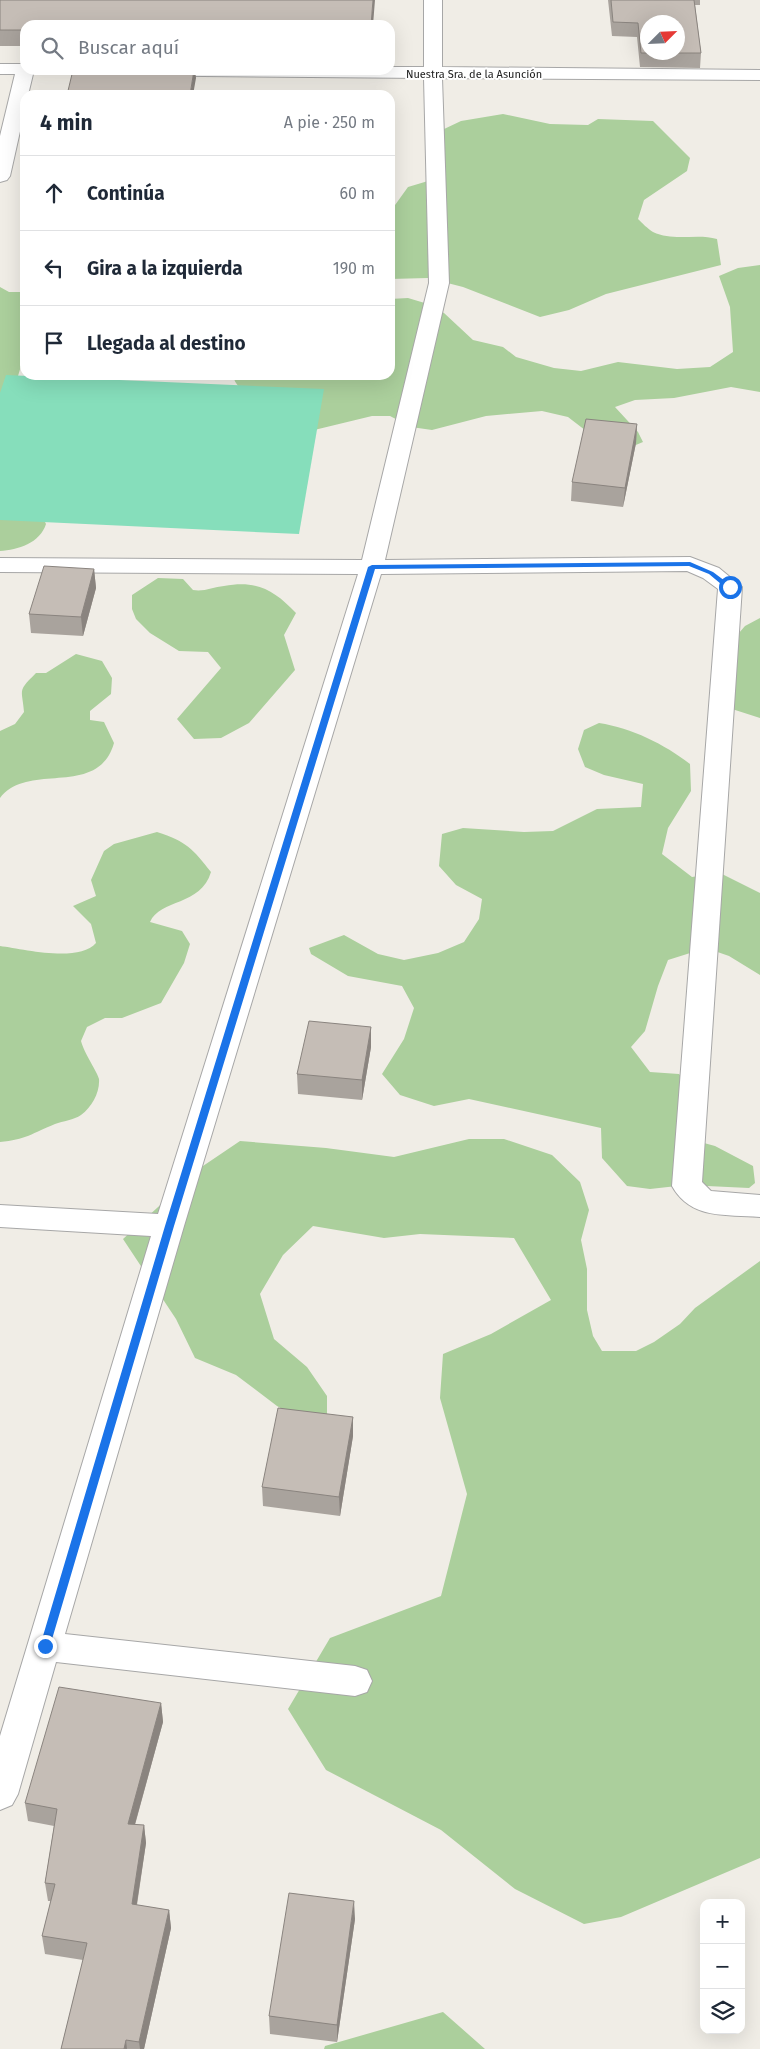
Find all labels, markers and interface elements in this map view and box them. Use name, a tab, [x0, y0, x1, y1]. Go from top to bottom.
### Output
north arrow	[640, 15, 685, 60]
search box	[20, 20, 395, 75]
icon: search	[38, 34, 66, 62]
text: Buscar aquí	[78, 36, 179, 59]
street label: Nuestra Sra. de la Asunción	[406, 68, 542, 81]
text: 4 min	[40, 110, 93, 136]
text: A pie · 250 m	[284, 113, 375, 132]
icon: ahead	[40, 179, 68, 207]
text: Continúa	[87, 182, 165, 205]
text: 60 m	[340, 184, 375, 203]
icon: left	[40, 254, 68, 282]
text: Gira a la izquierda	[87, 257, 243, 280]
text: 190 m	[333, 259, 375, 278]
icon: arrive	[40, 329, 68, 357]
text: Llegada al destino	[87, 332, 246, 355]
route start	[719, 576, 742, 599]
route end	[34, 1635, 57, 1658]
map controls	[700, 1899, 745, 2034]
button: +	[700, 1899, 745, 1944]
button: −	[700, 1944, 745, 1989]
button: layers	[700, 1989, 745, 2034]

